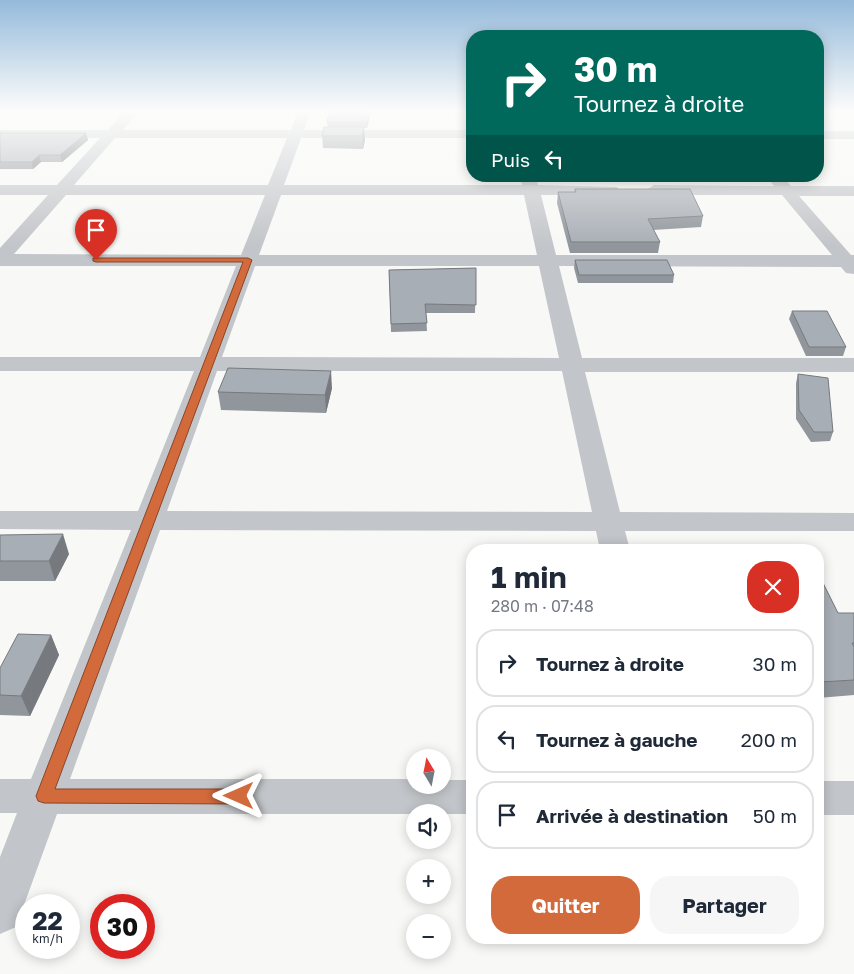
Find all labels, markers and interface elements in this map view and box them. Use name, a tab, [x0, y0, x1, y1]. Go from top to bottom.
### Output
text: 30 m	[574, 48, 657, 90]
icon: right	[491, 50, 556, 115]
text: Tournez à droite	[574, 90, 744, 117]
icon: left	[540, 145, 568, 173]
text: Puis	[491, 148, 530, 171]
pin	[75, 209, 117, 260]
icon: arrive	[82, 216, 110, 244]
text: 1 min	[491, 559, 567, 595]
button: close	[747, 561, 799, 613]
text: 280 m · 07:48	[491, 596, 594, 616]
icon: right	[493, 649, 521, 677]
text: Tournez à droite	[536, 652, 684, 675]
text: 30 m	[753, 652, 797, 675]
icon: left	[493, 725, 521, 753]
text: Tournez à gauche	[536, 728, 697, 751]
text: 200 m	[741, 728, 797, 751]
north arrow	[406, 749, 451, 794]
map controls	[406, 749, 451, 959]
position arrow	[212, 769, 264, 821]
icon: arrive	[493, 801, 521, 829]
button: sound	[406, 804, 451, 849]
text: Arrivée à destination	[536, 804, 728, 827]
text: 50 m	[753, 804, 797, 827]
button: +	[406, 859, 451, 904]
button: Quitter	[491, 876, 640, 934]
button: Partager	[650, 876, 799, 934]
speed limit sign: 30	[90, 894, 155, 959]
text: 22	[32, 905, 63, 936]
button: −	[406, 914, 451, 959]
text: km/h	[32, 931, 63, 946]

